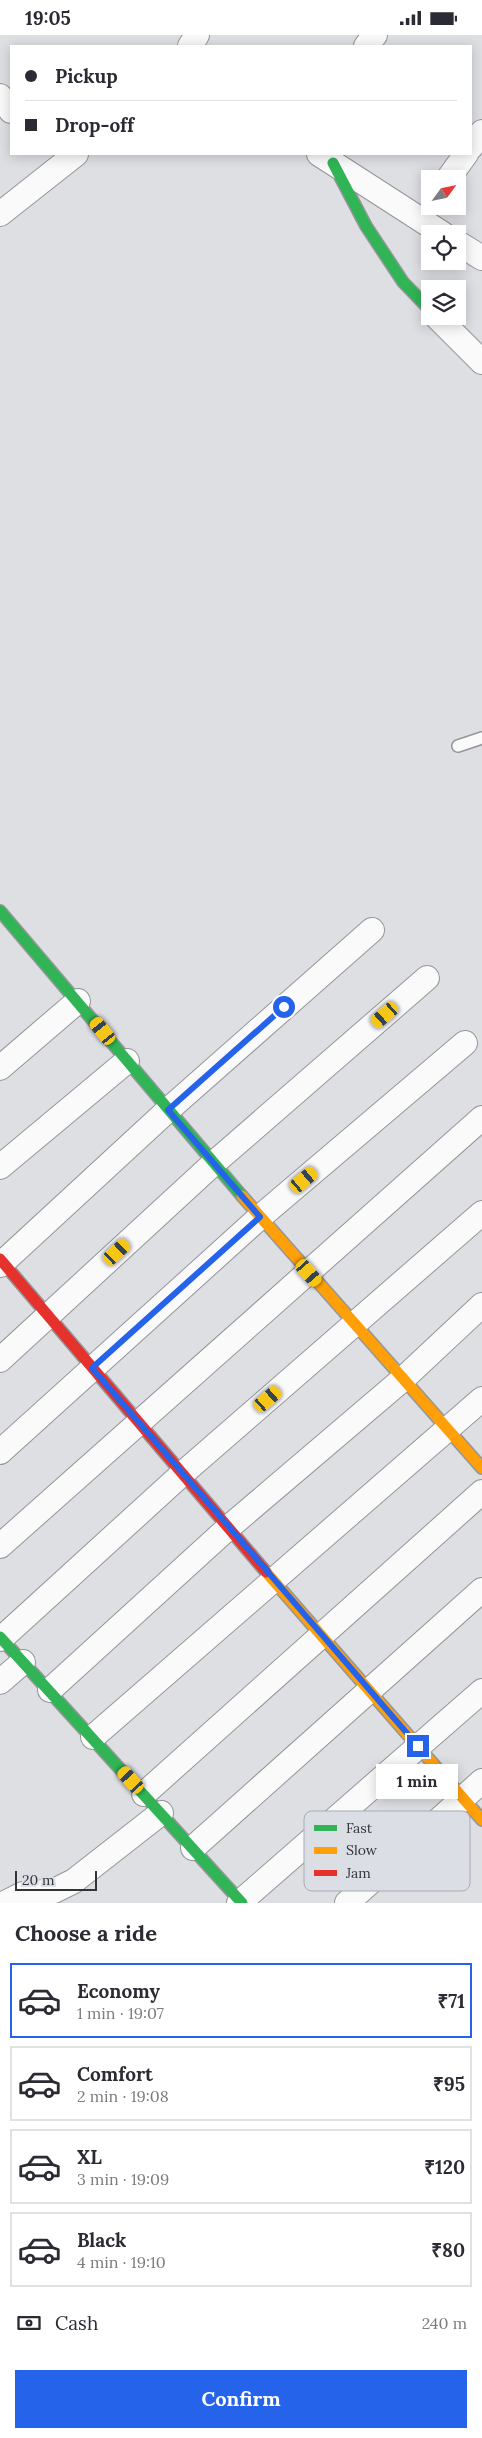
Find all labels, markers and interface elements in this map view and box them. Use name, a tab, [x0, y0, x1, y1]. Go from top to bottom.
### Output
text: 19:05	[25, 6, 71, 30]
text: Pickup	[55, 64, 118, 88]
text: Drop-off	[55, 113, 134, 137]
north arrow	[421, 170, 466, 215]
map controls	[421, 170, 466, 325]
button: locate	[421, 225, 466, 270]
button: layers	[421, 280, 466, 325]
route start	[273, 996, 295, 1018]
car	[368, 999, 401, 1031]
car	[87, 1015, 118, 1047]
car	[287, 1165, 320, 1195]
car	[100, 1236, 133, 1268]
car	[293, 1257, 324, 1289]
car	[251, 1383, 284, 1415]
route end	[407, 1735, 429, 1757]
callout: 1 min	[377, 1763, 459, 1799]
car	[115, 1764, 146, 1796]
text: 1 min	[397, 1771, 437, 1791]
legend	[304, 1811, 470, 1891]
text: Fast	[346, 1819, 373, 1837]
text: Slow	[346, 1841, 378, 1859]
text: Jam	[345, 1864, 371, 1882]
scale bar	[15, 1868, 98, 1891]
text: 20 m	[22, 1871, 54, 1889]
text: Choose a ride	[15, 1919, 157, 1947]
icon: car	[17, 1978, 62, 2023]
text: Economy	[77, 1979, 160, 2003]
text: ₹71	[438, 1989, 465, 2013]
text: 1 min · 19:07	[77, 2003, 164, 2023]
icon: car	[17, 2061, 62, 2106]
text: Comfort	[77, 2062, 153, 2086]
text: ₹95	[433, 2072, 465, 2096]
text: 2 min · 19:08	[77, 2086, 169, 2106]
icon: car	[17, 2144, 62, 2189]
text: XL	[77, 2145, 102, 2169]
text: ₹120	[424, 2155, 465, 2179]
text: 3 min · 19:09	[77, 2169, 169, 2189]
icon: car	[17, 2227, 62, 2272]
text: Black	[77, 2228, 126, 2252]
text: ₹80	[431, 2238, 465, 2262]
text: 4 min · 19:10	[77, 2252, 166, 2272]
icon: cash	[15, 2309, 43, 2337]
text: Cash	[55, 2311, 98, 2335]
text: 240 m	[422, 2313, 467, 2333]
button: Confirm	[15, 2370, 467, 2428]

